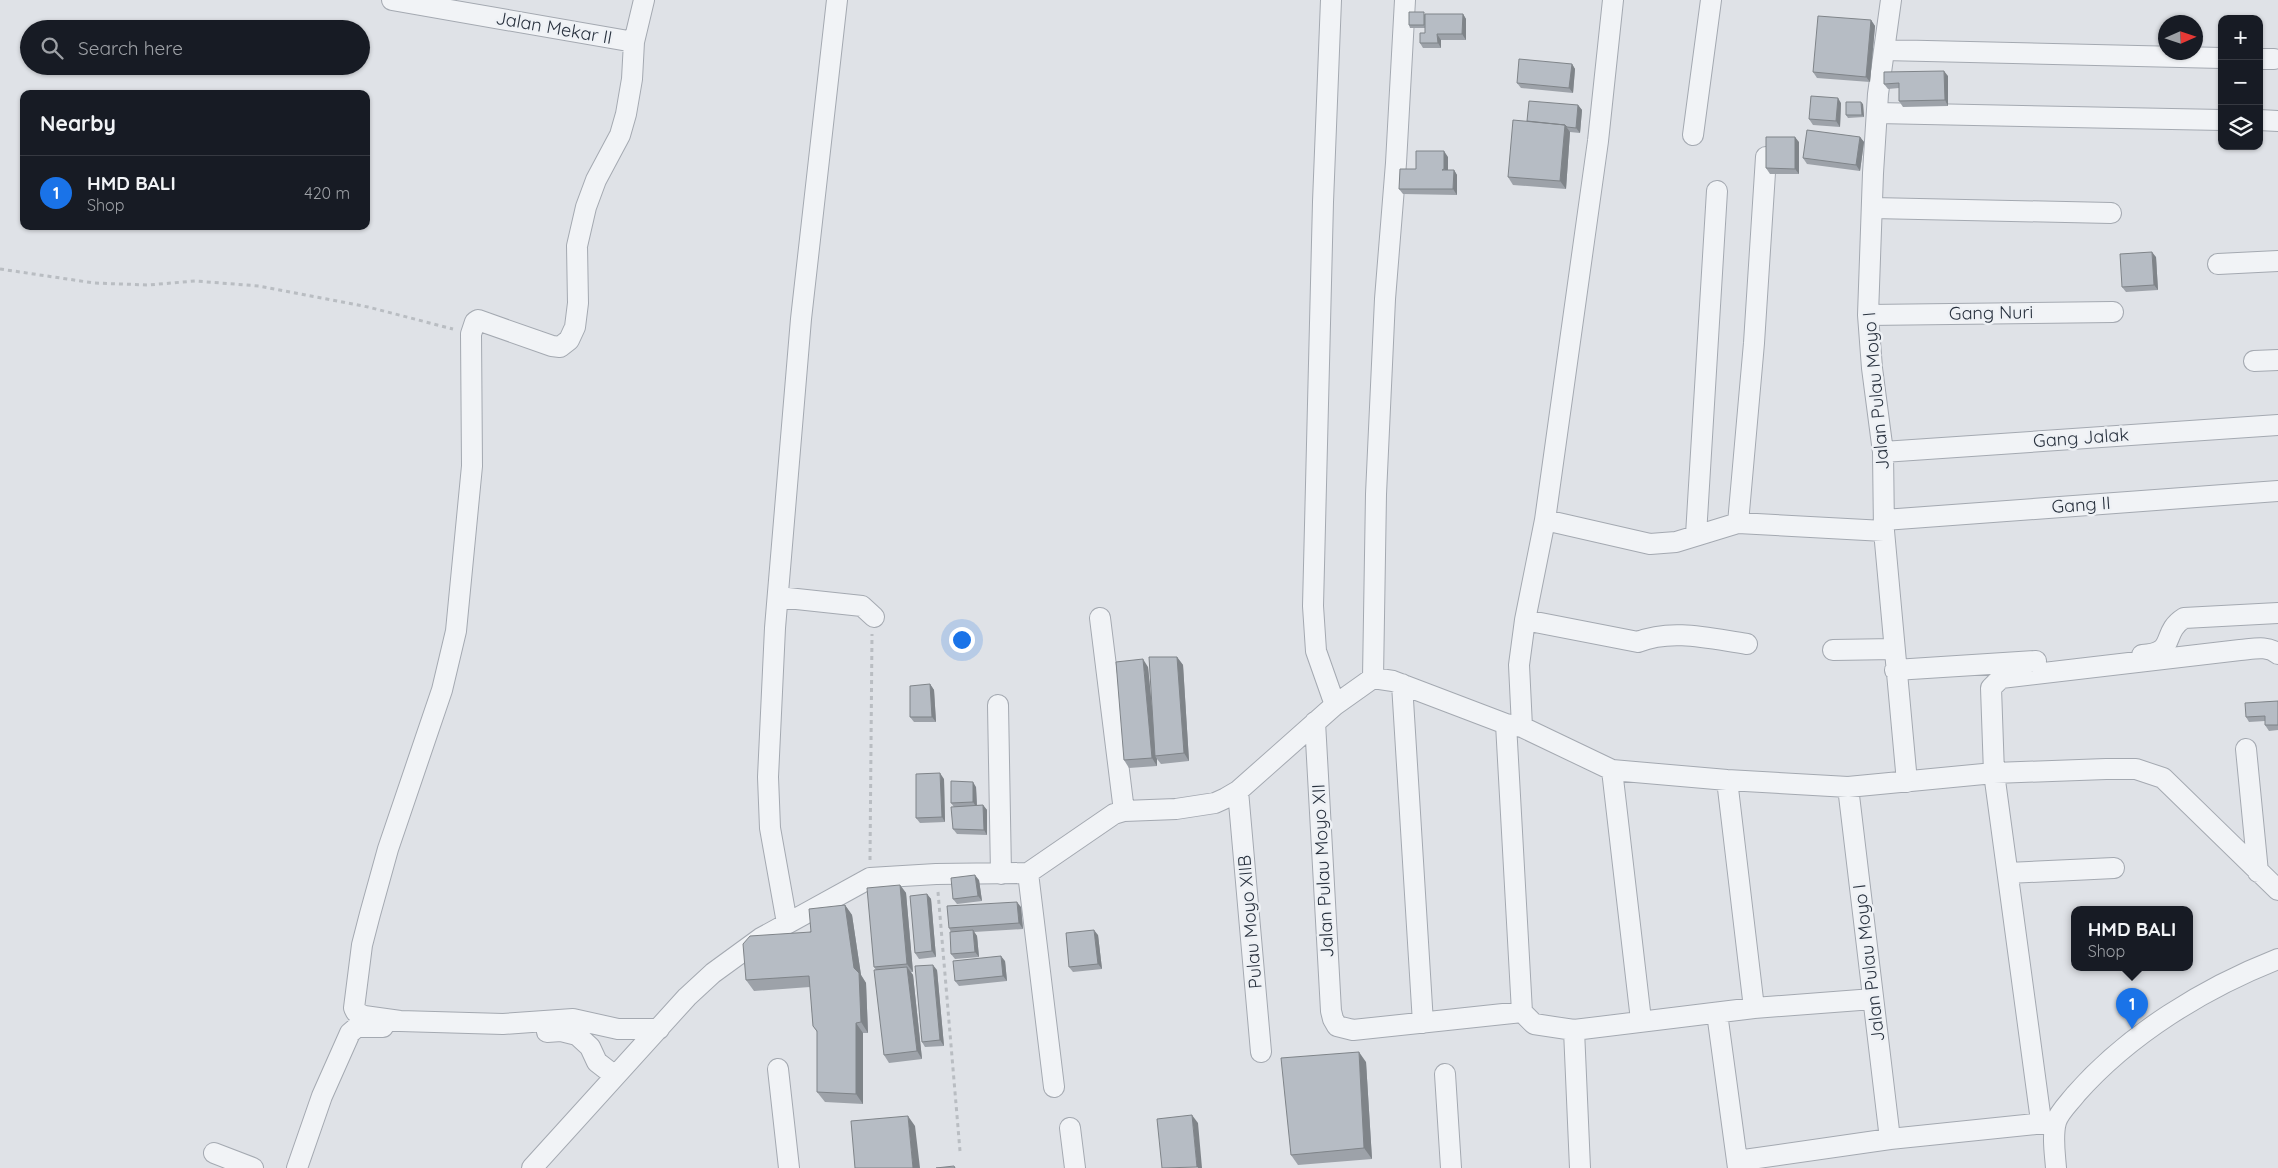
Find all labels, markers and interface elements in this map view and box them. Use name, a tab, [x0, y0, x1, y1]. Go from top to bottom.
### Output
street label: Jalan Mekar II	[494, 6, 614, 49]
north arrow	[2158, 15, 2203, 60]
map controls	[2218, 15, 2263, 150]
button: +	[2218, 15, 2263, 60]
search box	[20, 20, 370, 75]
icon: search	[38, 34, 66, 62]
text: Search here	[78, 36, 183, 60]
button: −	[2218, 60, 2263, 105]
button: layers	[2218, 105, 2263, 150]
text: Nearby	[40, 110, 116, 136]
text: HMD BALI	[87, 171, 176, 195]
text: 1	[53, 183, 59, 203]
text: 420 m	[304, 183, 350, 203]
text: Shop	[87, 195, 124, 215]
street label: Gang Nuri	[1949, 300, 2033, 325]
street label: Jalan Pulau Moyo I	[1857, 311, 1894, 471]
street label: Gang Jalak	[2032, 423, 2130, 452]
street label: Gang II	[2051, 491, 2111, 518]
your location	[949, 627, 975, 653]
street label: Jalan Pulau Moyo XII	[1306, 784, 1339, 959]
street label: Pulau Moyo XIIB	[1232, 854, 1267, 990]
street label: Jalan Pulau Moyo I	[1847, 883, 1890, 1043]
popup	[2071, 906, 2193, 971]
text: HMD BALI	[2088, 917, 2176, 941]
text: Shop	[2088, 941, 2125, 961]
pin: 1	[2116, 988, 2148, 1029]

